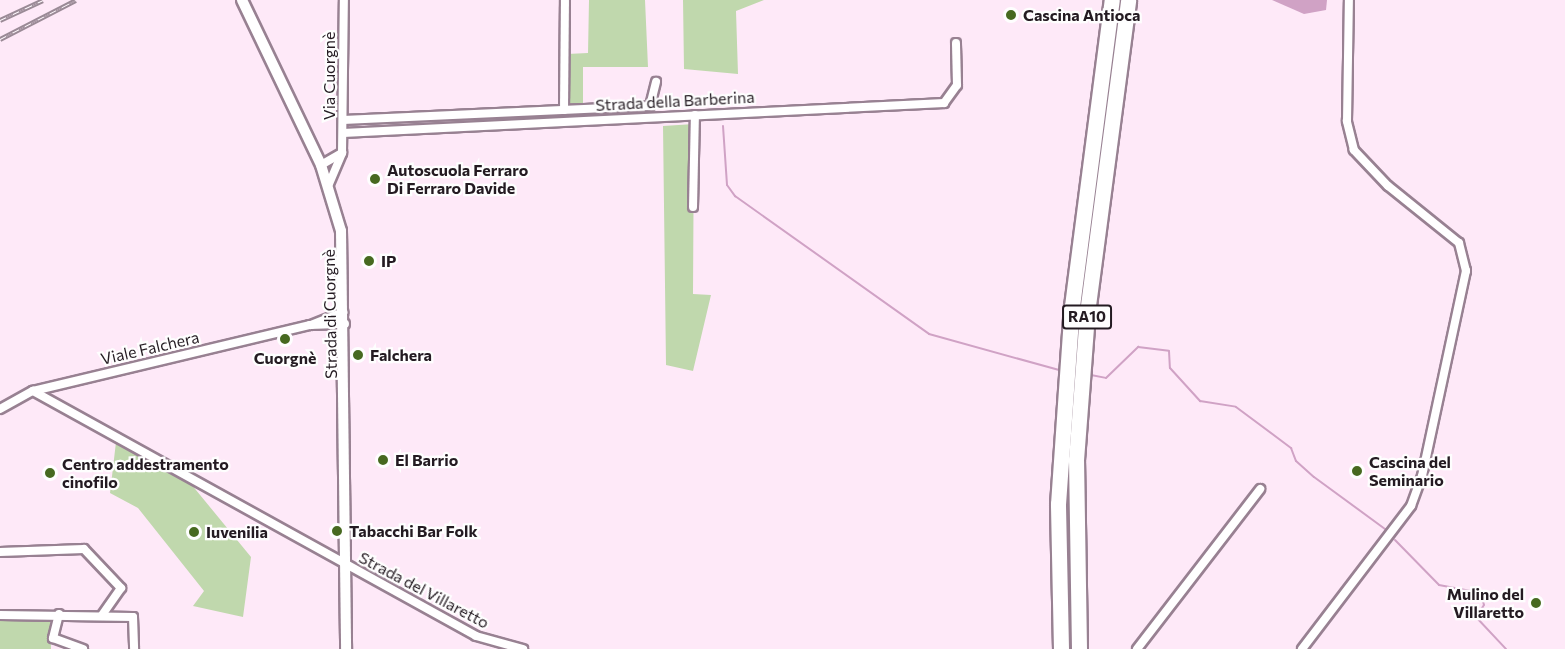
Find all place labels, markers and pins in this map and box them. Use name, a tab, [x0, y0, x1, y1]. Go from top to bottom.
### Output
place label: Cascina Antioca	[1023, 5, 1140, 25]
marker: Cascina Antioca	[1004, 8, 1018, 22]
place label: Autoscuola Ferraro Di Ferraro Davide	[387, 160, 528, 198]
marker: Autoscuola Ferraro Di Ferraro Davide	[368, 172, 382, 186]
place label: IP	[381, 251, 396, 271]
marker: IP	[362, 254, 376, 268]
marker: Cuorgnè	[278, 332, 292, 346]
place label: Falchera	[370, 345, 432, 365]
place label: Cuorgnè	[254, 348, 316, 368]
marker: Falchera	[351, 348, 365, 362]
place label: El Barrio	[395, 450, 458, 470]
place label: Cascina del Seminario	[1369, 452, 1451, 490]
marker: El Barrio	[376, 453, 390, 467]
place label: Centro addestramento cinofilo	[62, 454, 229, 492]
marker: Cascina del Seminario	[1350, 464, 1364, 478]
marker: Centro addestramento cinofilo	[43, 466, 57, 480]
place label: Tabacchi Bar Folk	[349, 521, 478, 541]
place label: Iuvenilia	[206, 522, 268, 542]
marker: Tabacchi Bar Folk	[330, 524, 344, 538]
marker: Iuvenilia	[187, 525, 201, 539]
place label: Mulino del Villaretto	[1447, 584, 1524, 622]
marker: Mulino del Villaretto	[1529, 596, 1543, 610]

